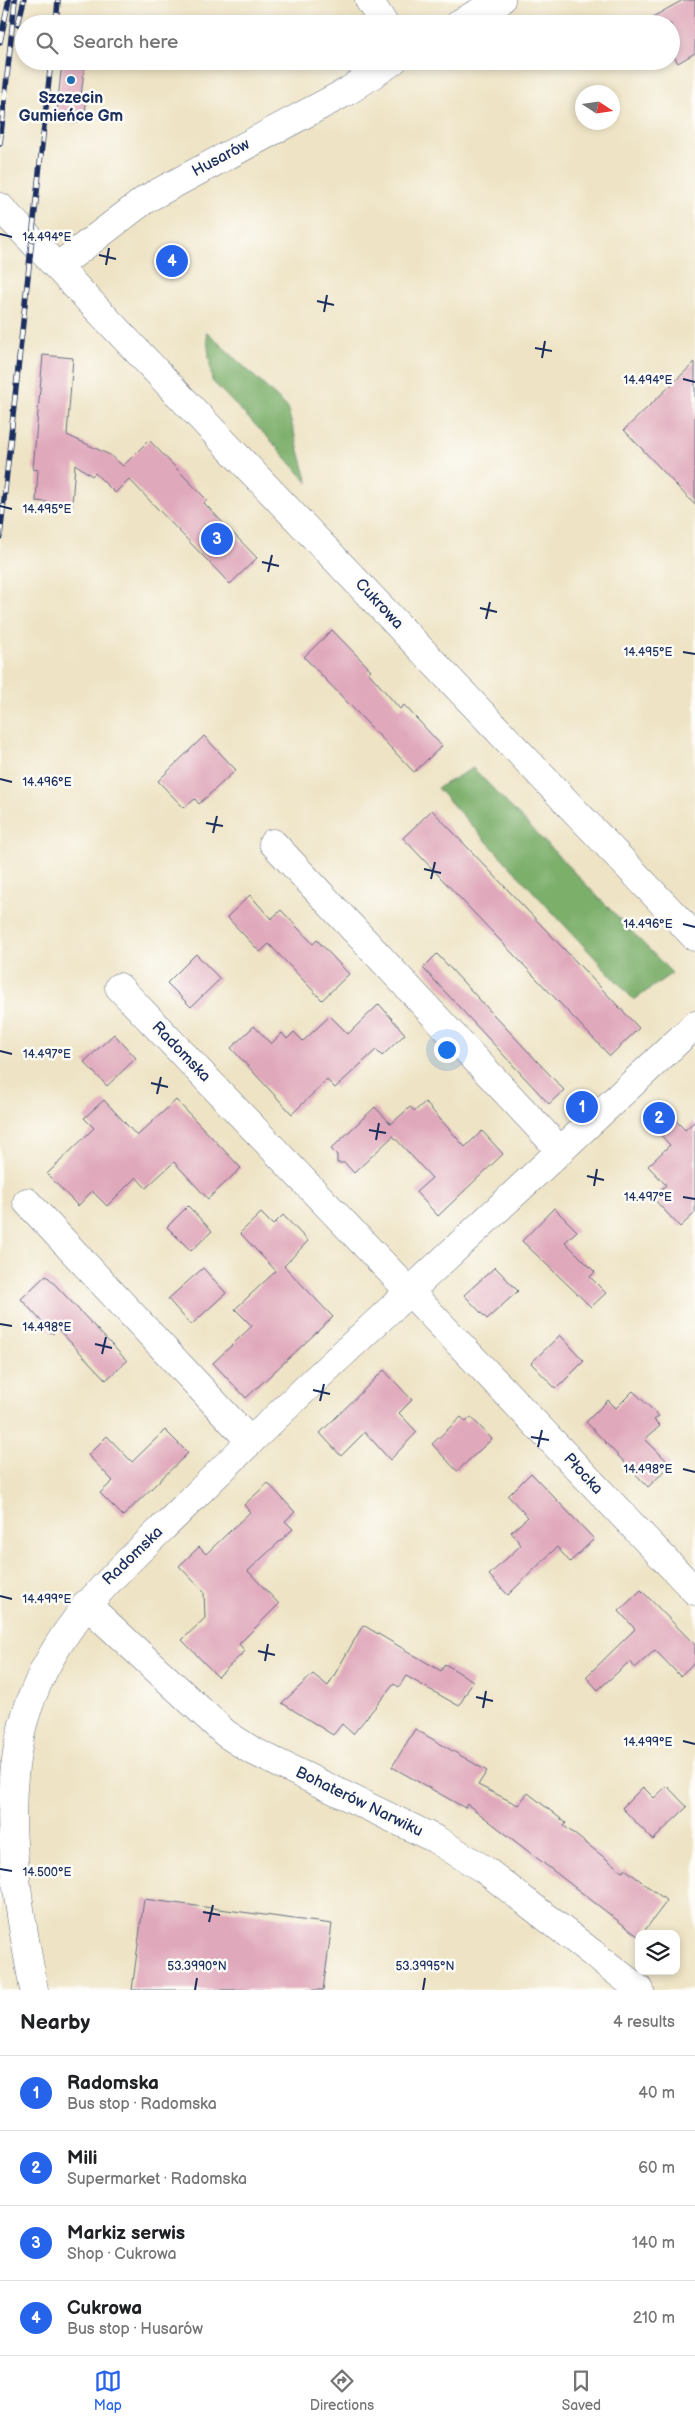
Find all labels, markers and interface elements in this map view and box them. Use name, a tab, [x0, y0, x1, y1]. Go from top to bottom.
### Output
search box	[15, 15, 680, 70]
icon: search	[33, 29, 61, 57]
text: Search here	[73, 31, 178, 54]
marker: Szczecin Gumieńce Gm	[65, 74, 77, 86]
north arrow	[575, 85, 620, 130]
place label: Szczecin Gumieńce Gm	[19, 89, 123, 126]
street label: Husarów	[189, 135, 253, 181]
text: 14.494°E	[23, 230, 72, 245]
pin: 4	[156, 242, 188, 280]
text: 14.494°E	[624, 373, 673, 388]
text: 14.495°E	[23, 502, 71, 517]
pin: 3	[201, 520, 233, 558]
street label: Cukrowa	[351, 575, 407, 633]
text: 14.495°E	[624, 645, 672, 660]
text: 14.496°E	[22, 775, 72, 790]
text: 14.496°E	[623, 917, 673, 932]
street label: Radomska	[148, 1018, 214, 1086]
your location	[434, 1037, 460, 1063]
text: 14.497°E	[23, 1047, 71, 1062]
pin: 1	[566, 1088, 598, 1126]
pin: 2	[643, 1099, 675, 1137]
text: 14.497°E	[624, 1190, 672, 1205]
text: 14.498°E	[23, 1320, 72, 1335]
street label: Płocka	[559, 1450, 607, 1498]
text: 14.498°E	[624, 1462, 673, 1477]
street label: Radomska	[99, 1523, 167, 1589]
text: 14.499°E	[23, 1592, 72, 1607]
text: 14.499°E	[624, 1735, 673, 1750]
street label: Bohaterów Narwiku	[292, 1763, 426, 1841]
text: 14.500°E	[23, 1865, 71, 1880]
map controls	[635, 1930, 680, 1975]
button: layers	[635, 1930, 680, 1975]
text: 53.3990°N	[167, 1959, 227, 1974]
text: 53.3995°N	[395, 1959, 455, 1974]
text: Nearby	[20, 2010, 90, 2035]
text: 4 results	[613, 2013, 675, 2032]
text: Radomska	[67, 2072, 159, 2095]
text: 1	[33, 2084, 39, 2103]
text: 40 m	[638, 2084, 675, 2103]
text: Bus stop · Radomska	[67, 2095, 217, 2114]
text: Mili	[67, 2147, 97, 2170]
text: 2	[31, 2159, 41, 2178]
text: 60 m	[638, 2159, 675, 2178]
text: Supermarket · Radomska	[67, 2170, 247, 2189]
text: Markiz serwis	[67, 2222, 185, 2245]
text: 3	[31, 2234, 41, 2253]
text: 140 m	[632, 2234, 675, 2253]
text: Shop · Cukrowa	[67, 2245, 177, 2264]
text: Cukrowa	[67, 2297, 142, 2320]
text: 4	[31, 2309, 41, 2328]
text: 210 m	[633, 2309, 675, 2328]
text: Bus stop · Husarów	[67, 2320, 203, 2339]
tab: Map	[94, 2367, 122, 2414]
tab: Directions	[310, 2367, 374, 2414]
tab: Saved	[562, 2367, 601, 2414]

